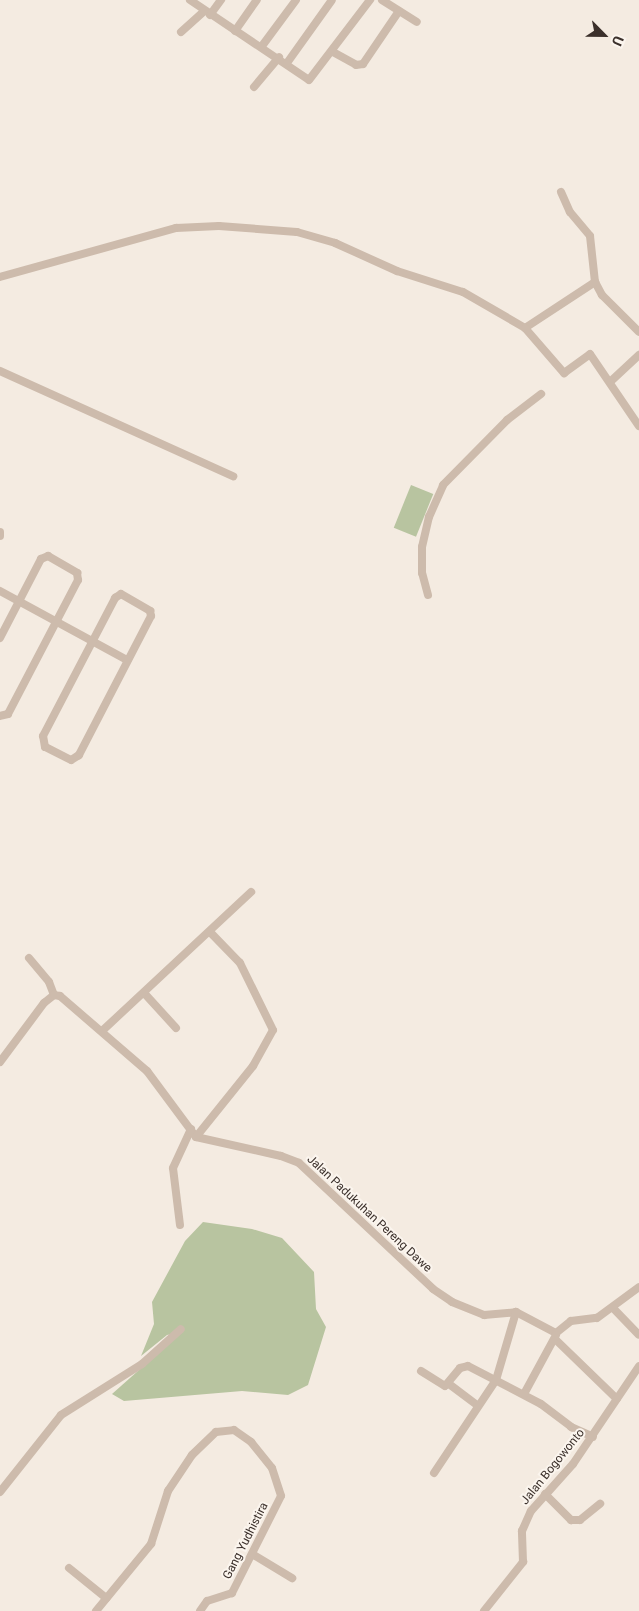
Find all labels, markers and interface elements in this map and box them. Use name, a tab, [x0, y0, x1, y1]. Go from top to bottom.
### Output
north arrow	[579, 10, 629, 60]
text: U	[609, 33, 627, 48]
street label: Jalan Padukuhan Pereng Dawe	[304, 1152, 434, 1276]
street label: Jalan Bogowonto	[518, 1426, 588, 1508]
street label: Gang Yudhistira	[220, 1500, 272, 1582]

